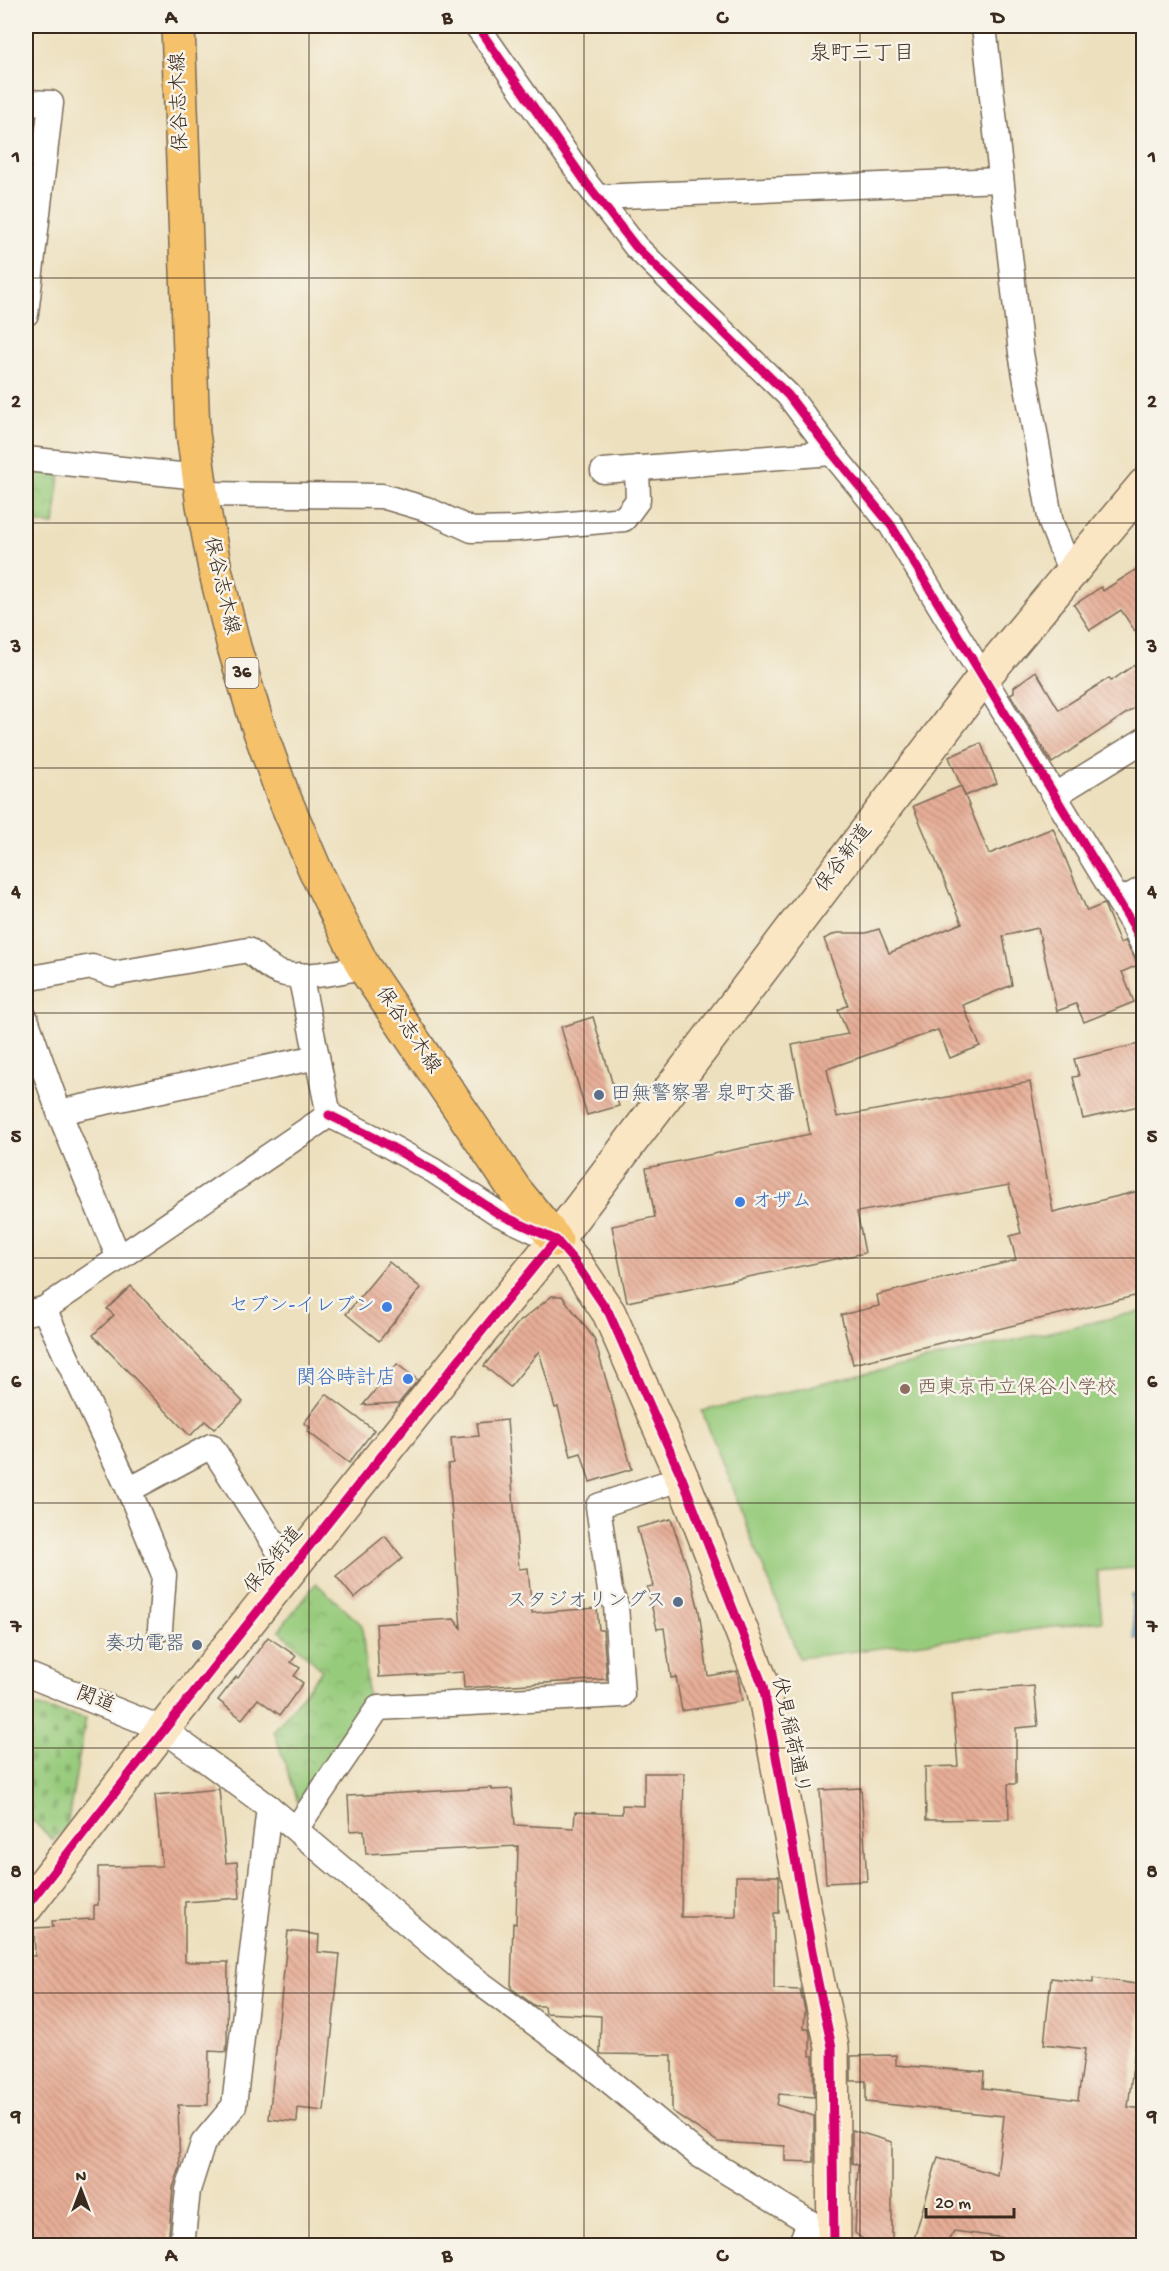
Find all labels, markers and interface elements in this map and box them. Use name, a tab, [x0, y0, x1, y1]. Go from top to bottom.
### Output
text: A	[164, 8, 179, 31]
text: B	[441, 8, 453, 31]
text: C	[716, 8, 730, 31]
text: D	[989, 8, 1005, 31]
district label: 泉町三丁目	[810, 42, 915, 68]
street label: 保谷志木線	[166, 52, 194, 152]
text: 1	[11, 147, 20, 170]
text: 1	[1147, 147, 1156, 170]
text: 2	[11, 392, 21, 415]
text: 2	[1147, 392, 1157, 415]
street label: 保谷志木線	[198, 534, 244, 637]
text: 3	[10, 637, 21, 660]
text: 3	[1146, 637, 1157, 660]
road number: 36	[226, 658, 258, 688]
street label: 保谷新道	[811, 820, 878, 898]
text: 4	[10, 882, 21, 905]
text: 4	[1146, 882, 1157, 905]
street label: 保谷志木線	[370, 982, 446, 1079]
place label: 田無警察署 泉町交番	[611, 1082, 796, 1107]
marker: 田無警察署 泉町交番	[592, 1088, 606, 1102]
text: 5	[11, 1127, 22, 1150]
text: 5	[1147, 1127, 1158, 1150]
place label: オザム	[752, 1191, 812, 1214]
marker: オザム	[733, 1195, 747, 1209]
place label: セブン-イレブン	[229, 1295, 375, 1319]
marker: セブン-イレブン	[380, 1300, 394, 1314]
place label: 関谷時計店	[296, 1366, 396, 1391]
text: 6	[11, 1372, 22, 1395]
marker: 関谷時計店	[401, 1372, 415, 1386]
text: 6	[1147, 1372, 1158, 1395]
place label: 西東京市立保谷小学校	[917, 1376, 1117, 1401]
marker: 西東京市立保谷小学校	[898, 1382, 912, 1396]
street label: 保谷街道	[240, 1522, 309, 1599]
place label: スタジオリングス	[507, 1589, 666, 1614]
marker: スタジオリングス	[671, 1595, 685, 1609]
text: 7	[10, 1617, 23, 1640]
text: 7	[1146, 1617, 1159, 1640]
place label: 奏功電器	[105, 1632, 185, 1657]
marker: 奏功電器	[190, 1638, 204, 1652]
street label: 伏見稲荷通り	[765, 1675, 815, 1797]
street label: 関道	[72, 1682, 118, 1719]
text: 8	[11, 1862, 22, 1885]
text: 8	[1147, 1862, 1158, 1885]
text: 9	[10, 2107, 21, 2130]
text: 9	[1146, 2107, 1157, 2130]
north arrow	[51, 2160, 111, 2220]
text: N	[76, 2169, 87, 2188]
scale bar	[926, 2181, 1014, 2219]
text: 20 m	[935, 2194, 971, 2215]
text: A	[164, 2246, 179, 2269]
text: B	[441, 2246, 453, 2269]
text: C	[716, 2246, 730, 2269]
text: D	[989, 2246, 1005, 2269]

